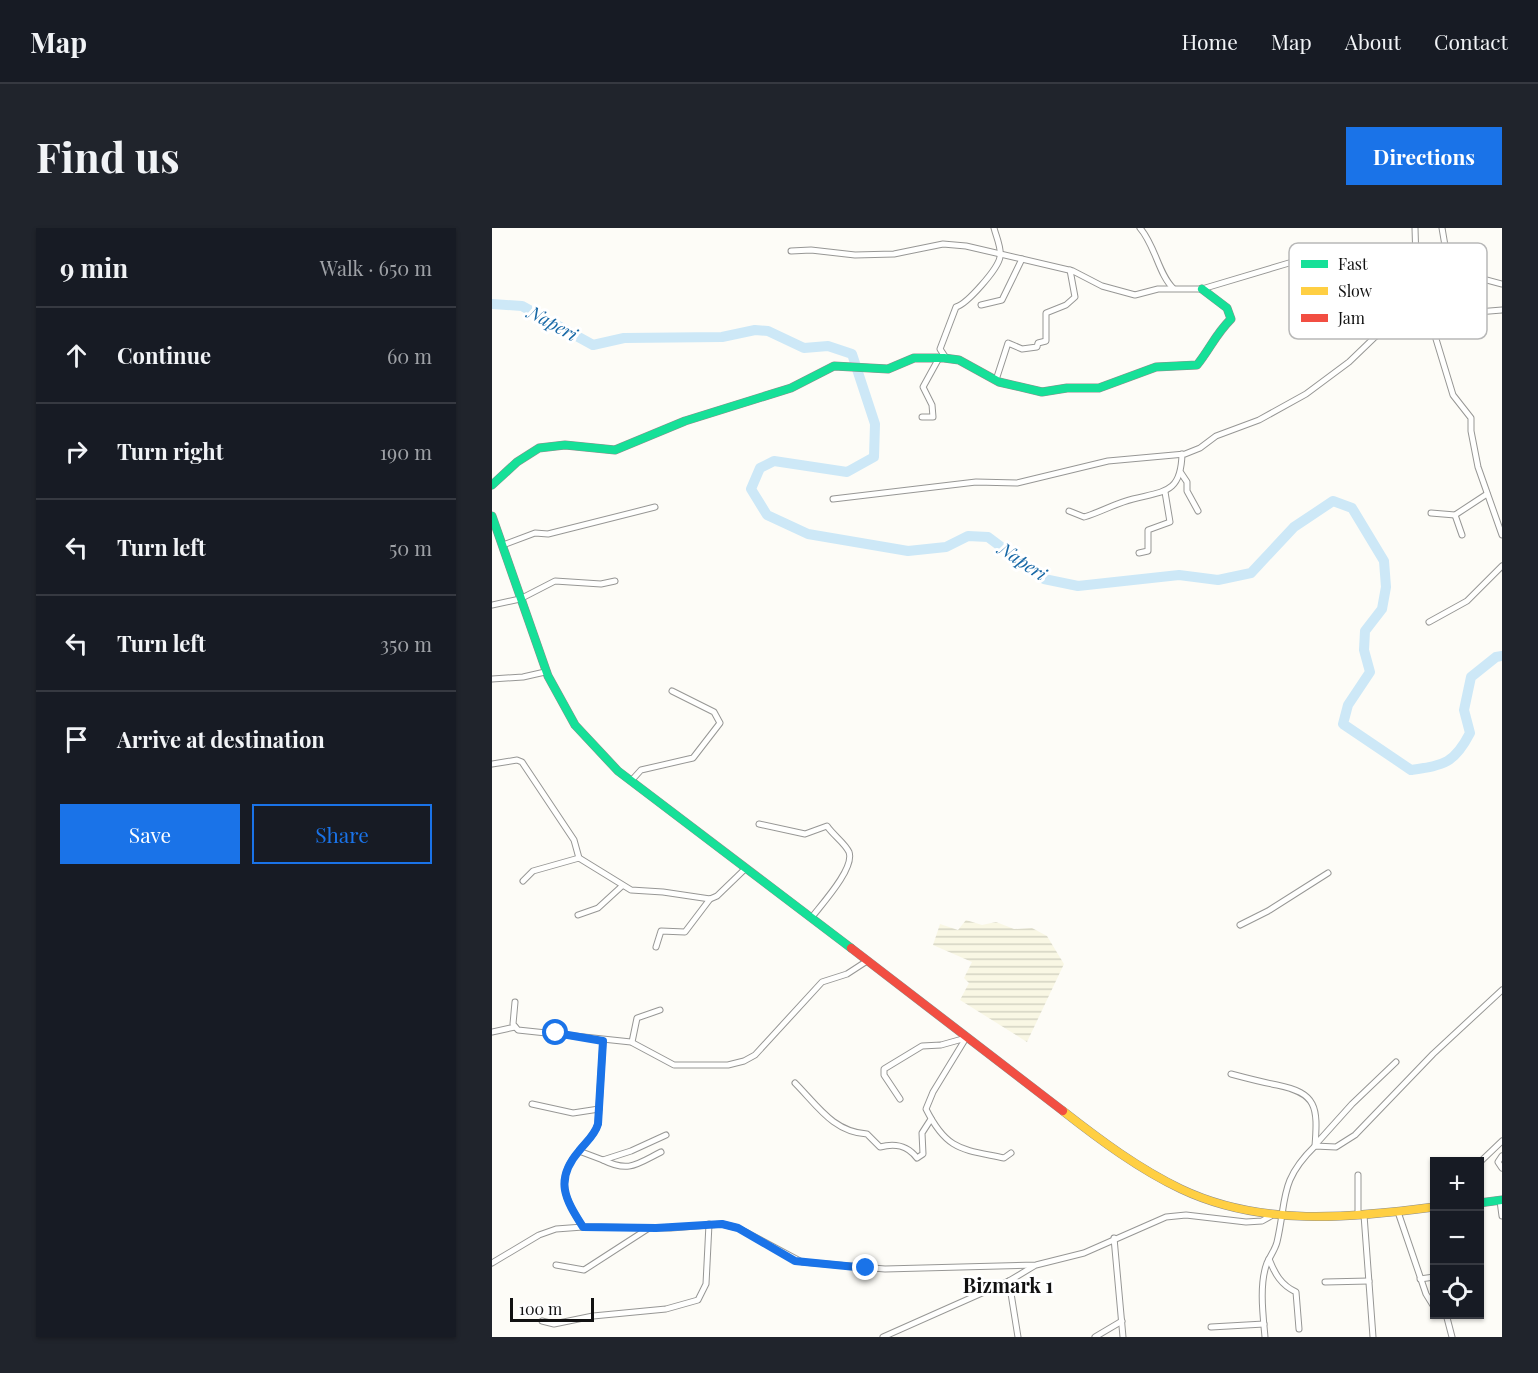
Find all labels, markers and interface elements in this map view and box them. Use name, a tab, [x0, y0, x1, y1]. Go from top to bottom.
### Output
text: Map	[30, 23, 87, 60]
text: Home	[1182, 27, 1238, 55]
text: Map	[1271, 27, 1312, 55]
text: About	[1345, 27, 1401, 55]
text: Contact	[1434, 27, 1508, 55]
button: Directions	[1346, 127, 1502, 185]
text: Find us	[36, 128, 180, 184]
legend	[1289, 243, 1487, 339]
text: 9 min	[60, 250, 128, 285]
text: Fast	[1338, 253, 1368, 274]
text: Walk · 650 m	[320, 254, 432, 281]
text: Slow	[1338, 280, 1373, 301]
water label: Naperi	[522, 299, 582, 347]
text: Jam	[1337, 307, 1365, 328]
icon: ahead	[60, 339, 93, 372]
text: Continue	[117, 340, 211, 370]
text: 60 m	[387, 342, 432, 369]
icon: right	[60, 435, 93, 468]
text: Turn right	[117, 436, 223, 466]
text: 190 m	[380, 438, 432, 465]
icon: left	[60, 531, 93, 564]
text: Turn left	[117, 532, 206, 562]
text: 50 m	[389, 534, 432, 561]
water label: Naperi	[993, 535, 1052, 586]
icon: left	[60, 627, 93, 660]
text: Turn left	[117, 628, 206, 658]
text: 350 m	[380, 630, 432, 657]
icon: arrive	[60, 723, 93, 756]
text: Arrive at destination	[117, 724, 325, 754]
button: Save	[60, 804, 240, 864]
button: Share	[252, 804, 432, 864]
route start	[542, 1019, 568, 1045]
map controls	[1430, 1157, 1484, 1319]
button: +	[1430, 1157, 1484, 1211]
button: −	[1430, 1211, 1484, 1265]
route end	[852, 1254, 878, 1280]
button: locate	[1430, 1265, 1484, 1319]
district label: Bizmark 1	[963, 1271, 1054, 1298]
scale bar	[510, 1295, 594, 1322]
text: 100 m	[519, 1298, 562, 1319]

